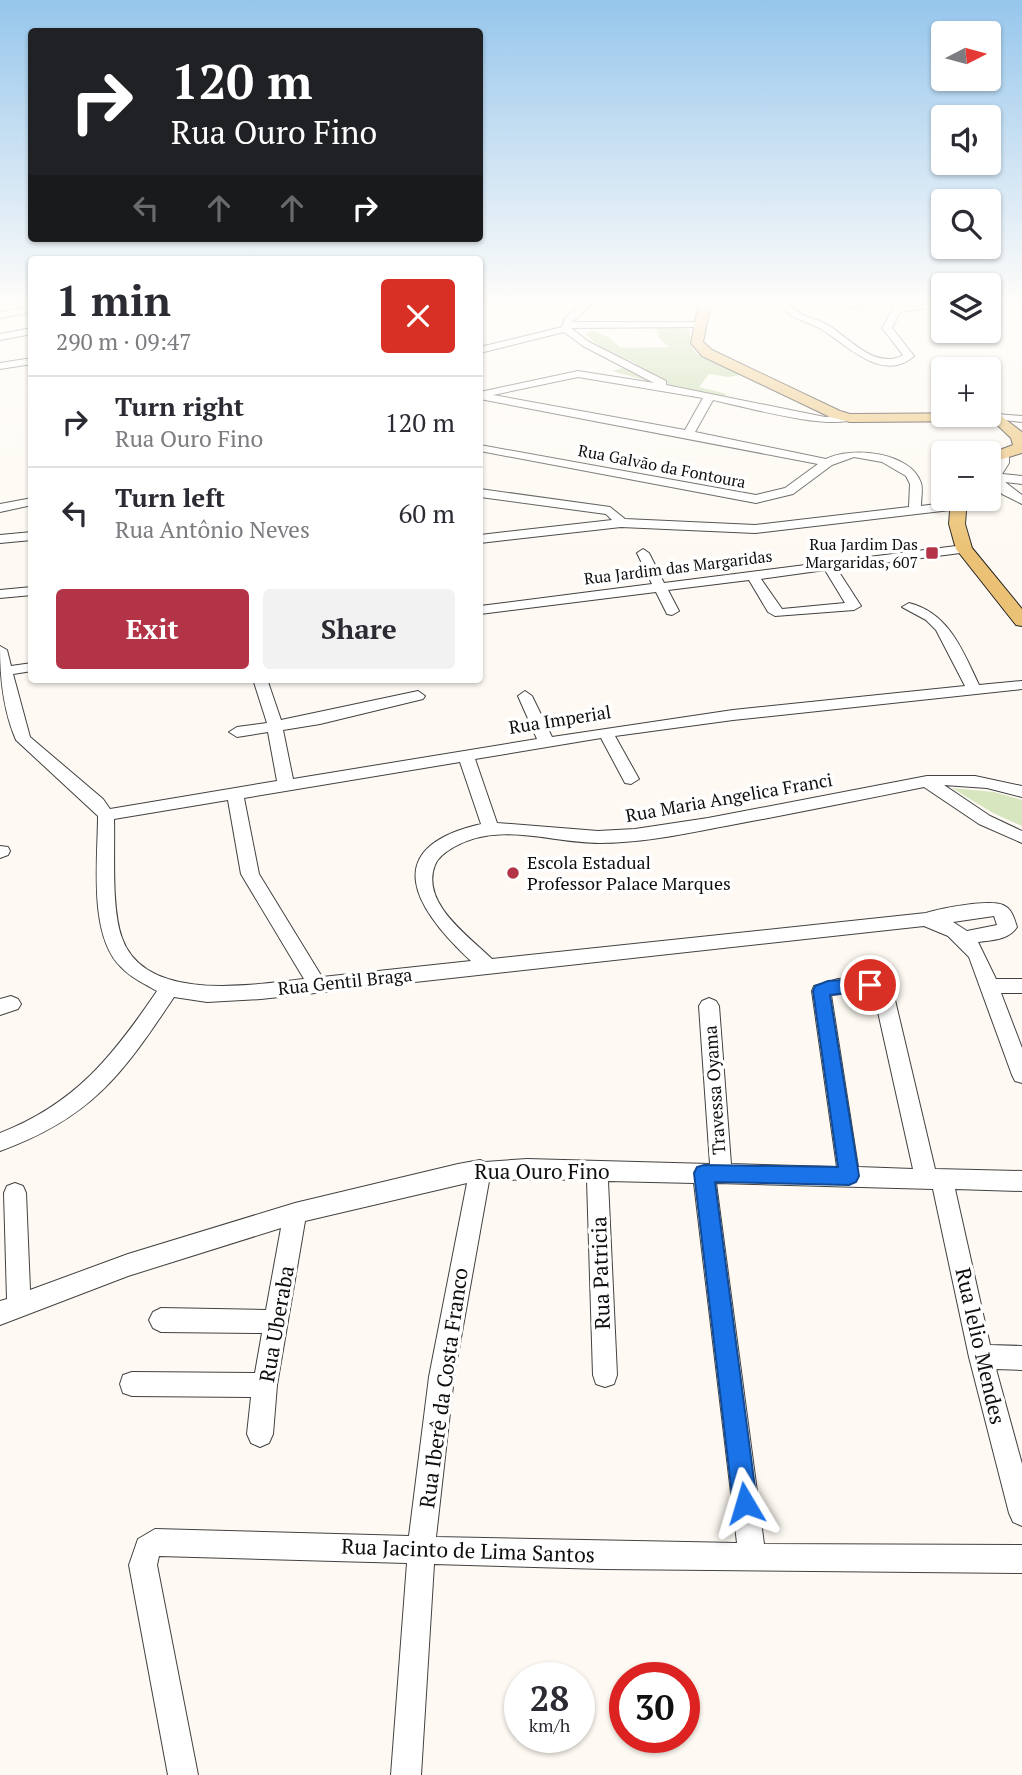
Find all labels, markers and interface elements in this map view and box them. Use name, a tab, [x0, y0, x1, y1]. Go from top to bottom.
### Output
north arrow	[931, 21, 1001, 91]
map controls	[931, 21, 1001, 511]
text: 120 m	[171, 48, 313, 113]
icon: right	[56, 56, 147, 147]
button: sound	[931, 105, 1001, 175]
text: Rua Ouro Fino	[171, 111, 377, 153]
icon: left	[127, 189, 165, 227]
icon: ahead	[200, 189, 238, 227]
icon: ahead	[273, 189, 311, 227]
icon: right	[346, 189, 384, 227]
button: search	[931, 189, 1001, 259]
text: 1 min	[56, 272, 171, 328]
button: layers	[931, 273, 1001, 343]
button: close	[381, 279, 455, 353]
text: 290 m · 09:47	[56, 326, 191, 357]
button: +	[931, 357, 1001, 427]
text: Turn right	[115, 389, 244, 423]
icon: right	[56, 403, 94, 441]
text: 120 m	[385, 405, 455, 439]
text: Rua Ouro Fino	[115, 423, 263, 454]
street label: Rua Galvão da Fontoura	[576, 439, 748, 493]
button: −	[931, 441, 1001, 511]
text: Turn left	[115, 480, 225, 514]
icon: left	[56, 494, 94, 532]
text: 60 m	[399, 496, 455, 530]
text: Rua Antônio Neves	[115, 514, 310, 545]
place label: Rua Jardim Das Margaridas, 607	[805, 533, 918, 573]
street label: Rua Jardim das Margaridas	[583, 545, 774, 589]
marker: Rua Jardim Das Margaridas, 607	[924, 545, 940, 561]
button: Exit	[56, 589, 249, 669]
button: Share	[263, 589, 455, 669]
street label: Rua Imperial	[507, 699, 613, 739]
street label: Rua Maria Angelica Franci	[623, 767, 834, 827]
place label: Escola Estadual Professor Palace Marques	[527, 850, 731, 895]
marker: Escola Estadual Professor Palace Marques	[505, 865, 521, 881]
pin	[840, 955, 900, 1015]
street label: Rua Gentil Braga	[277, 962, 413, 1000]
icon: arrive	[851, 966, 889, 1004]
street label: Travessa Oyama	[698, 1025, 730, 1156]
street label: Rua Ouro Fino	[474, 1157, 610, 1185]
street label: Rua Patricia	[584, 1216, 616, 1330]
street label: Rua Uberaba	[252, 1263, 300, 1384]
street label: Rua lelio Mendes	[949, 1265, 1013, 1427]
street label: Rua Iberê da Costa Franco	[412, 1266, 474, 1510]
position arrow	[708, 1466, 782, 1540]
street label: Rua Jacinto de Lima Santos	[341, 1532, 595, 1568]
speed limit sign: 30	[609, 1662, 700, 1753]
text: 28	[530, 1675, 569, 1721]
text: km/h	[529, 1713, 570, 1737]

